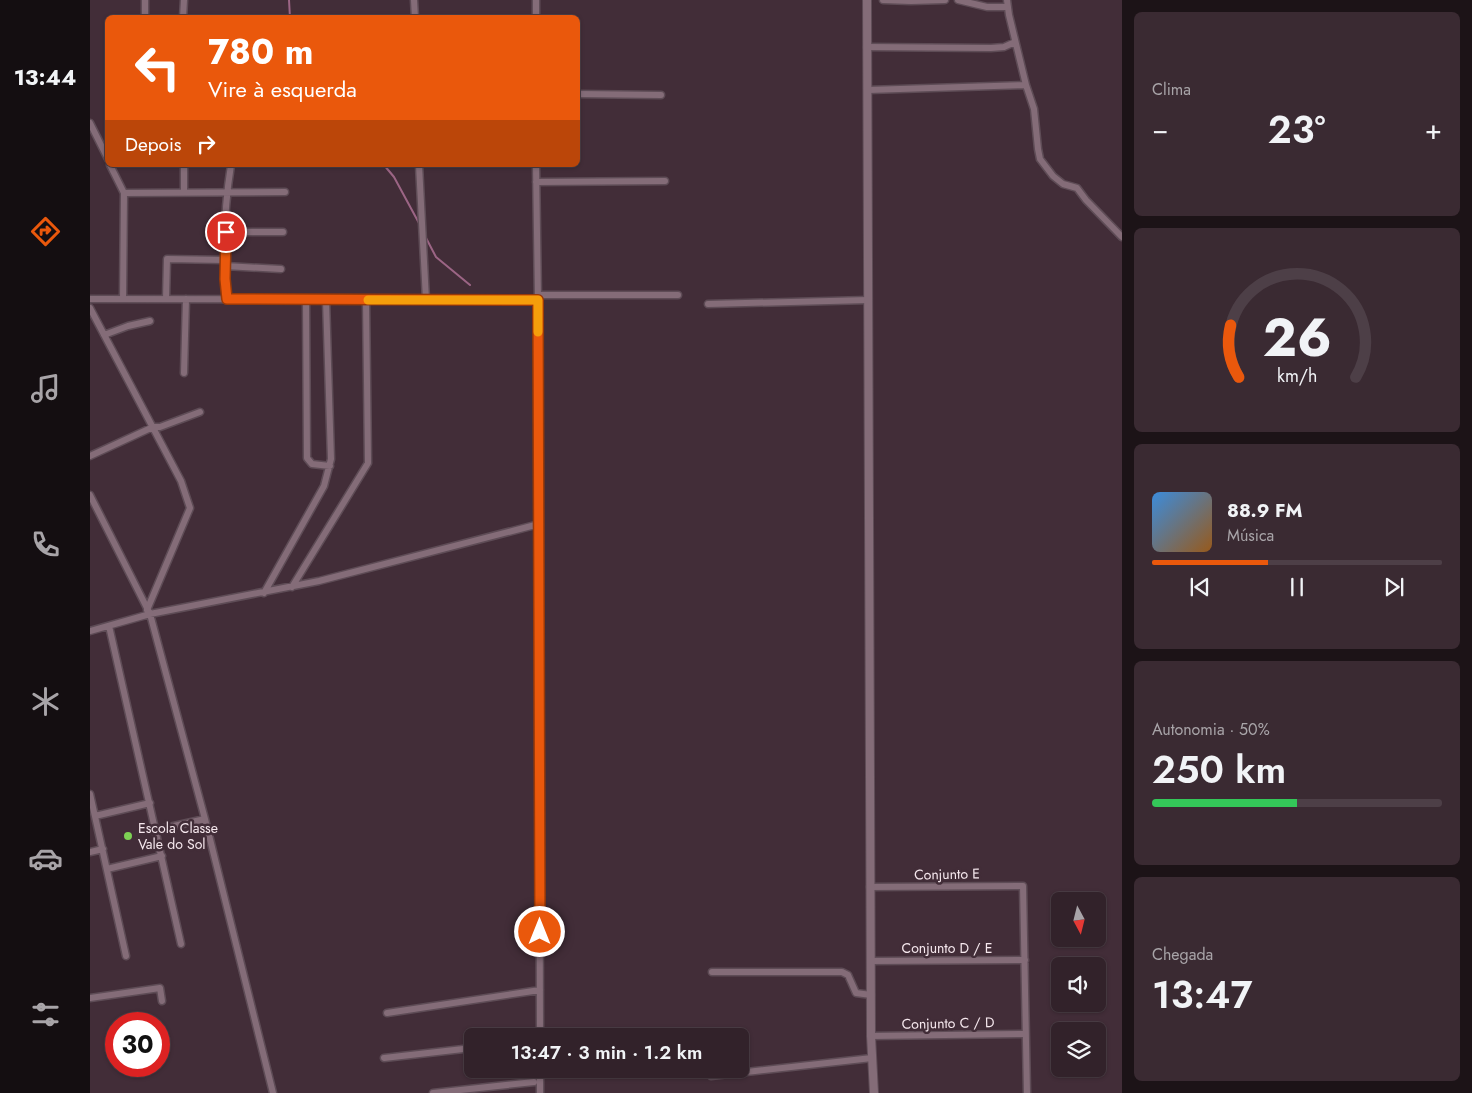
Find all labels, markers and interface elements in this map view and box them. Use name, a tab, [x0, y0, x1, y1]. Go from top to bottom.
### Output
text: 780 m	[208, 27, 313, 77]
icon: left	[125, 35, 190, 100]
text: 13:44	[14, 61, 76, 93]
text: Vire à esquerda	[208, 73, 357, 105]
text: Clima	[1152, 78, 1191, 101]
text: 23°	[1268, 102, 1325, 157]
text: −	[1152, 109, 1169, 150]
text: +	[1425, 109, 1442, 150]
icon: right	[192, 130, 220, 158]
text: Depois	[125, 131, 182, 158]
pin	[205, 211, 247, 253]
icon: directions	[28, 214, 63, 249]
icon: arrive	[212, 218, 240, 246]
text: 26	[1263, 300, 1331, 376]
text: km/h	[1277, 363, 1317, 389]
icon: music	[28, 371, 63, 406]
text: 88.9 FM	[1227, 497, 1303, 524]
text: Música	[1227, 524, 1274, 547]
icon: phone	[28, 527, 63, 562]
icon: previous	[1186, 573, 1214, 601]
icon: pause	[1283, 573, 1311, 601]
icon: next	[1380, 573, 1408, 601]
icon: climate	[28, 684, 63, 719]
text: Autonomia · 50%	[1152, 718, 1270, 741]
text: 250 km	[1152, 742, 1286, 797]
place label: Escola Classe Vale do Sol	[138, 818, 218, 854]
marker: Escola Classe Vale do Sol	[122, 830, 134, 842]
icon: car	[28, 841, 63, 876]
street label: Conjunto E	[914, 863, 980, 885]
north arrow	[1051, 892, 1106, 948]
map controls	[1051, 892, 1106, 1077]
position arrow	[513, 905, 565, 957]
street label: Conjunto D / E	[902, 938, 992, 958]
text: Chegada	[1152, 943, 1213, 966]
button: sound	[1051, 957, 1106, 1012]
text: 13:47	[1152, 967, 1252, 1022]
icon: filters	[28, 997, 63, 1032]
speed limit sign: 30	[105, 1012, 170, 1077]
street label: Conjunto C / D	[901, 1012, 995, 1034]
button: layers	[1051, 1022, 1106, 1077]
text: 13:47 · 3 min · 1.2 km	[511, 1039, 702, 1066]

